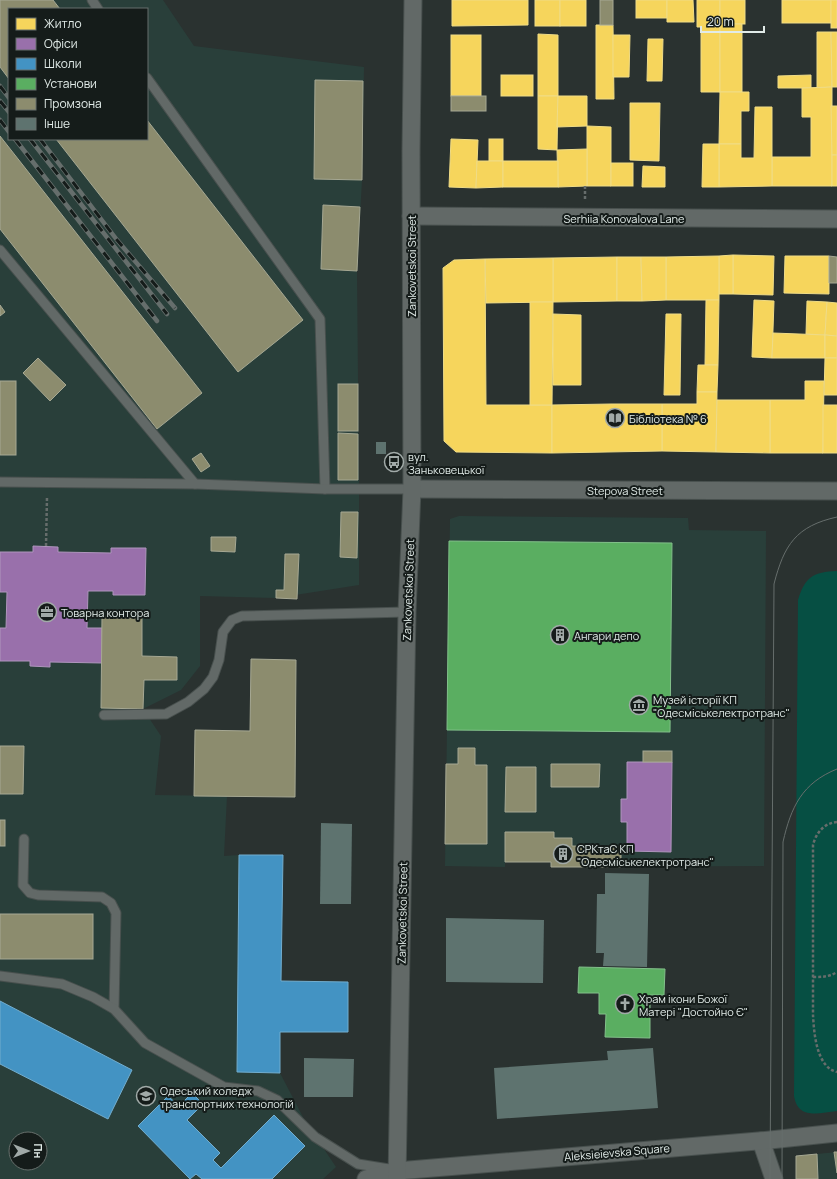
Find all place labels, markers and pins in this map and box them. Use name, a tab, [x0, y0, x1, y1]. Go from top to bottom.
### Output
library icon: Бібліотека № 6	[604, 407, 626, 429]
place label: Бібліотека № 6	[629, 411, 707, 426]
place label: вул. Заньковецької	[408, 449, 485, 477]
bus stop icon: вул. Заньковецької	[383, 451, 405, 473]
office icon: Товарна контора	[36, 601, 58, 623]
place label: Товарна контора	[61, 605, 149, 620]
building icon: Ангари депо	[549, 624, 571, 646]
place label: Ангари депо	[574, 628, 640, 643]
place label: Музей історії КП "Одесміськелектротранс"	[653, 692, 790, 720]
museum icon: Музей історії КП "Одесміськелектротранс"	[628, 694, 650, 716]
place label: СРКтаС КП "Одесміськелектротранс"	[577, 841, 714, 869]
building icon: СРКтаС КП "Одесміськелектротранс"	[552, 843, 574, 865]
place label: Храм ікони Божої Матері "Достойно Є"	[639, 991, 748, 1019]
church icon: Храм ікони Божої Матері "Достойно Є"	[614, 993, 636, 1015]
place label: Одеський коледж транспортних технологій	[160, 1083, 294, 1111]
school or university icon: Одеський коледж транспортних технологій	[135, 1085, 157, 1107]

